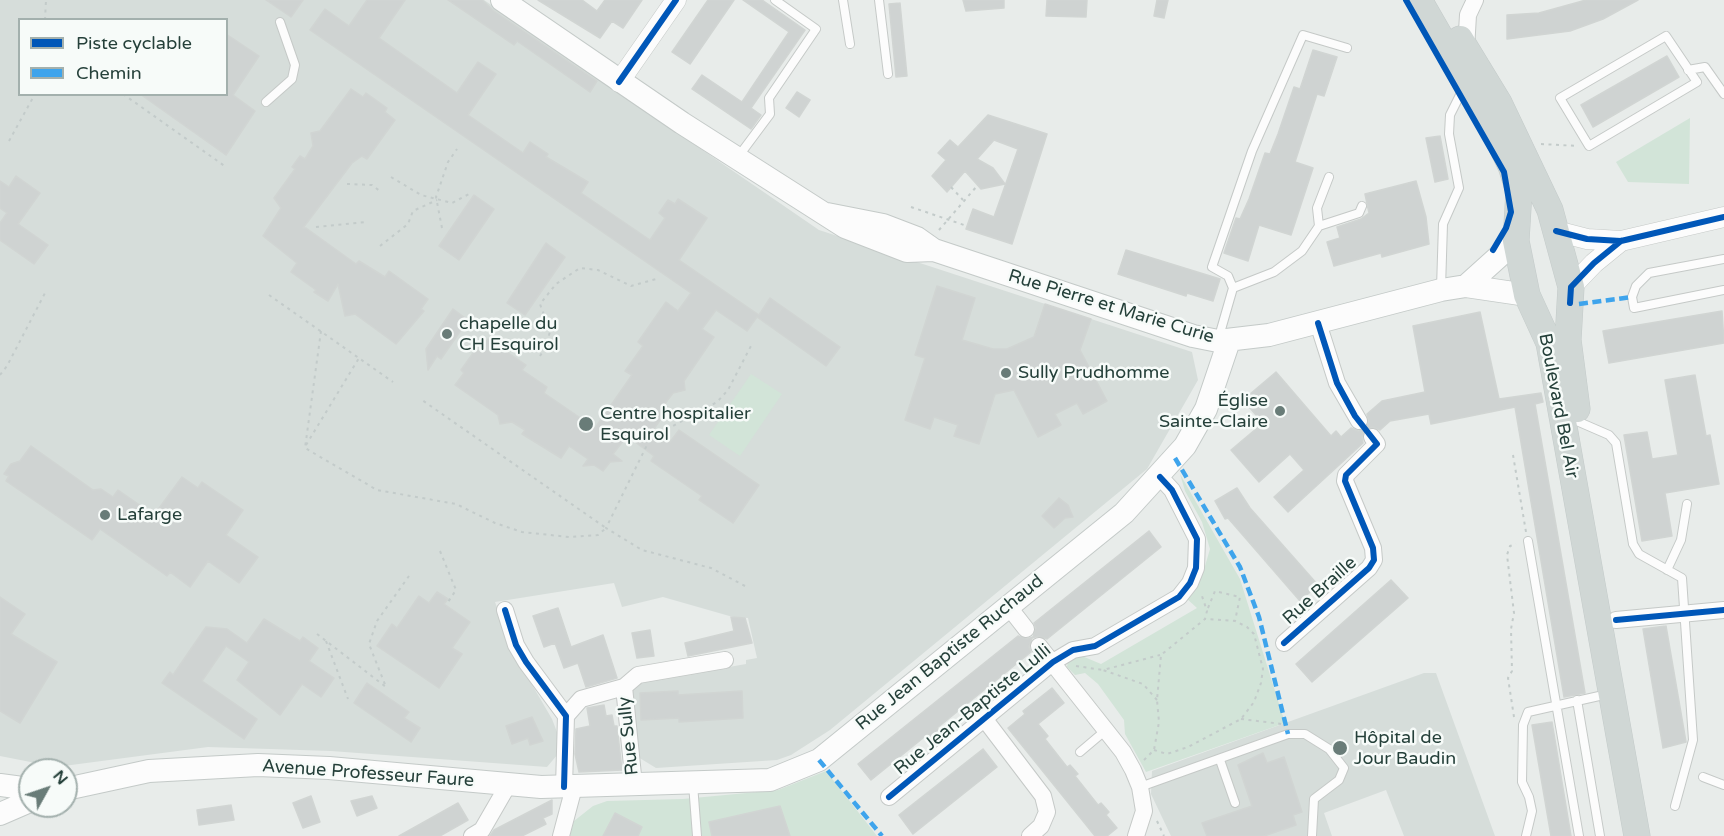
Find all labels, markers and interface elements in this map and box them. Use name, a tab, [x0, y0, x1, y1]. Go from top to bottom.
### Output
legend	[18, 18, 228, 96]
text: Piste cyclable	[76, 32, 192, 54]
text: Chemin	[76, 62, 142, 84]
street label: Rue Pierre et Marie Curie	[1006, 265, 1216, 349]
place label: chapelle du CH Esquirol	[459, 313, 559, 356]
marker: chapelle du CH Esquirol	[440, 327, 454, 341]
street label: Boulevard Bel Air	[1533, 332, 1583, 480]
place label: Sully Prudhomme	[1018, 362, 1170, 384]
marker: Sully Prudhomme	[999, 366, 1013, 380]
place label: Église Sainte-Claire	[1159, 390, 1268, 432]
place label: Centre hospitalier Esquirol	[600, 403, 751, 446]
marker: Église Sainte-Claire	[1273, 404, 1287, 418]
marker: Centre hospitalier Esquirol	[577, 415, 595, 433]
place label: Lafarge	[117, 504, 182, 526]
marker: Lafarge	[98, 508, 112, 522]
street label: Rue Braille	[1279, 552, 1361, 630]
street label: Rue Jean Baptiste Ruchaud	[852, 571, 1048, 735]
street label: Rue Jean-Baptiste Lulli	[890, 640, 1056, 780]
street label: Rue Sully	[614, 696, 644, 776]
place label: Hôpital de Jour Baudin	[1354, 727, 1456, 770]
marker: Hôpital de Jour Baudin	[1331, 739, 1349, 757]
street label: Avenue Professeur Faure	[261, 756, 475, 792]
north arrow	[18, 758, 78, 818]
text: N	[48, 766, 72, 789]

